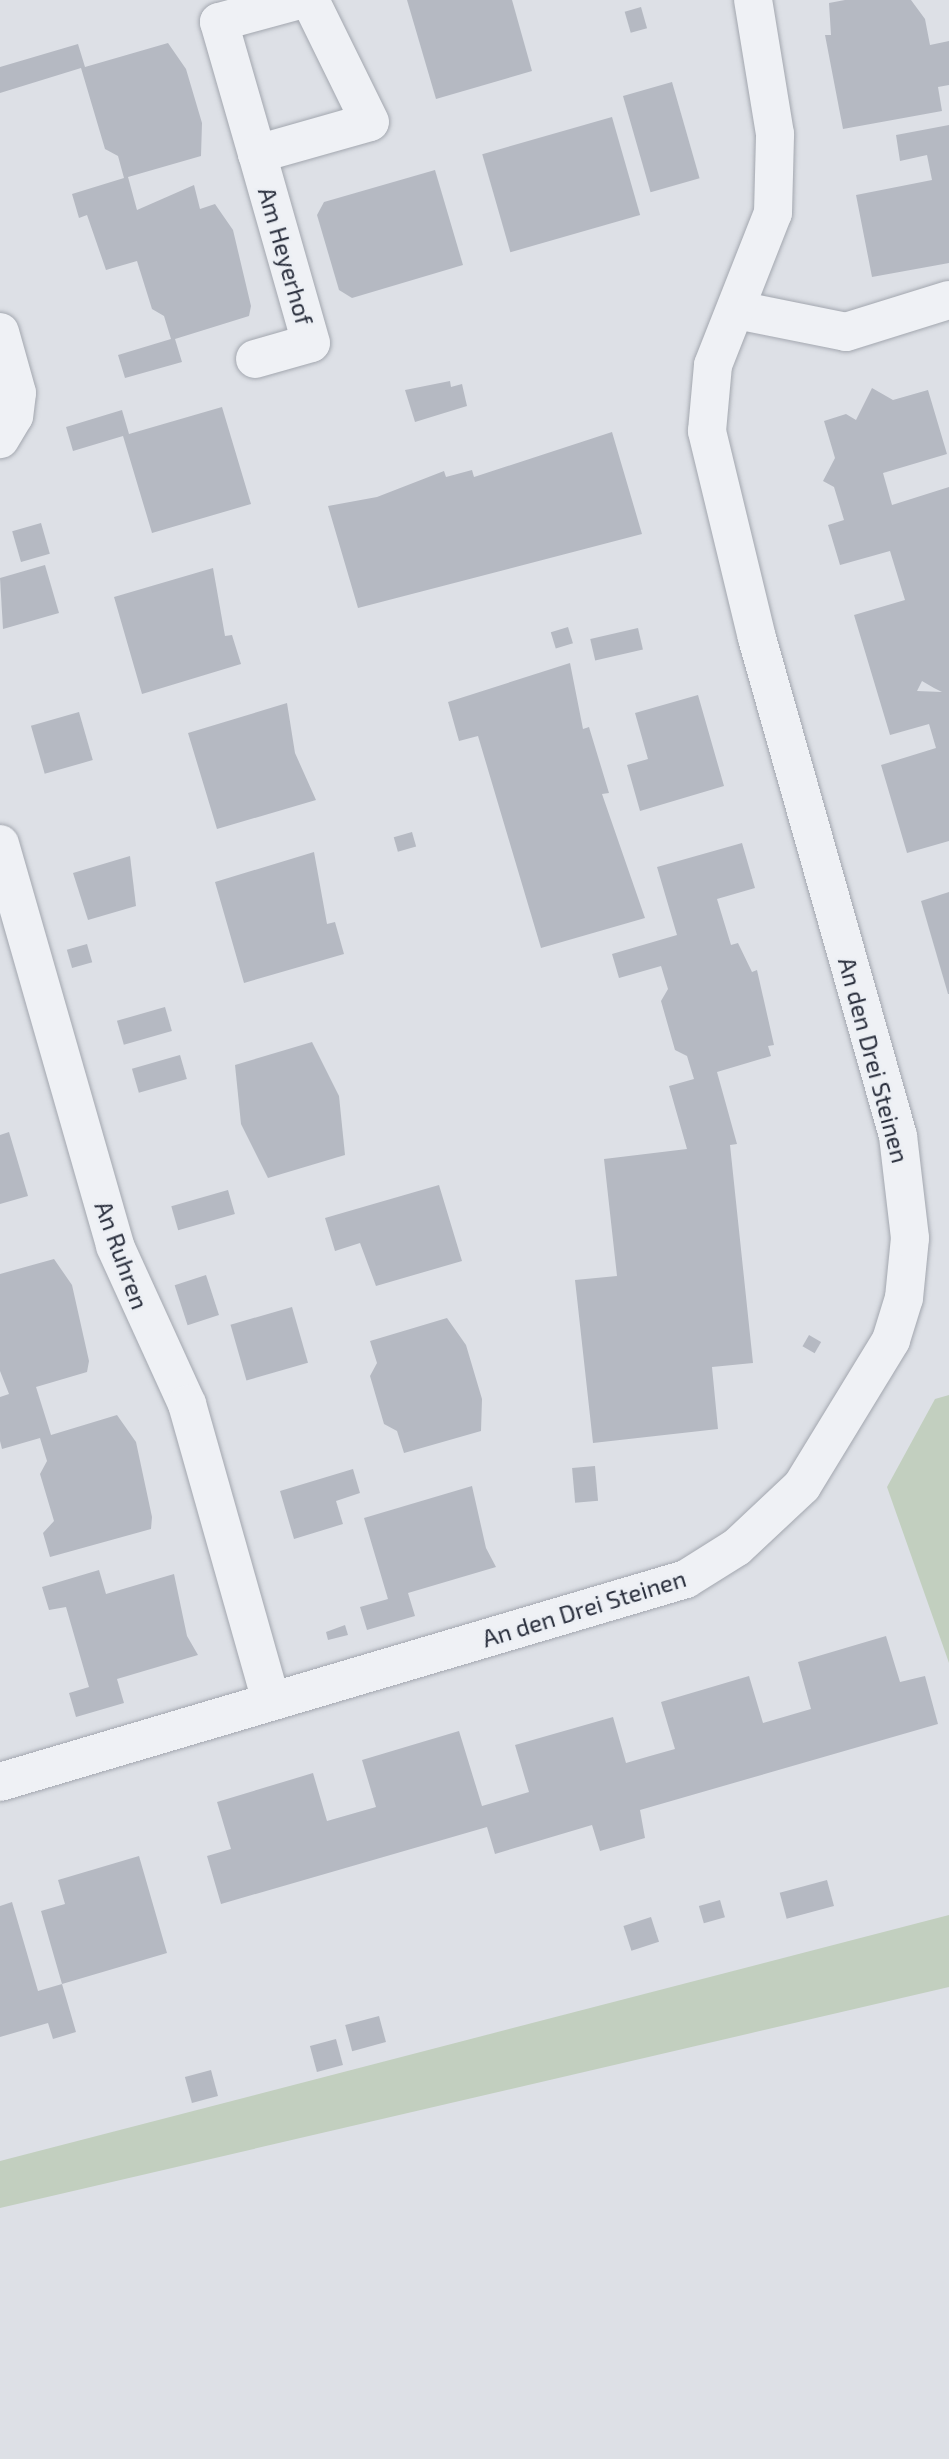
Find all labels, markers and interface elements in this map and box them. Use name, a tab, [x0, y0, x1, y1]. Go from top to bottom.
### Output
street label: Am Heyerhof	[253, 184, 319, 328]
street label: An den Drei Steinen	[833, 954, 915, 1166]
street label: An Ruhren	[89, 1197, 155, 1313]
street label: An den Drei Steinen	[479, 1563, 689, 1653]

